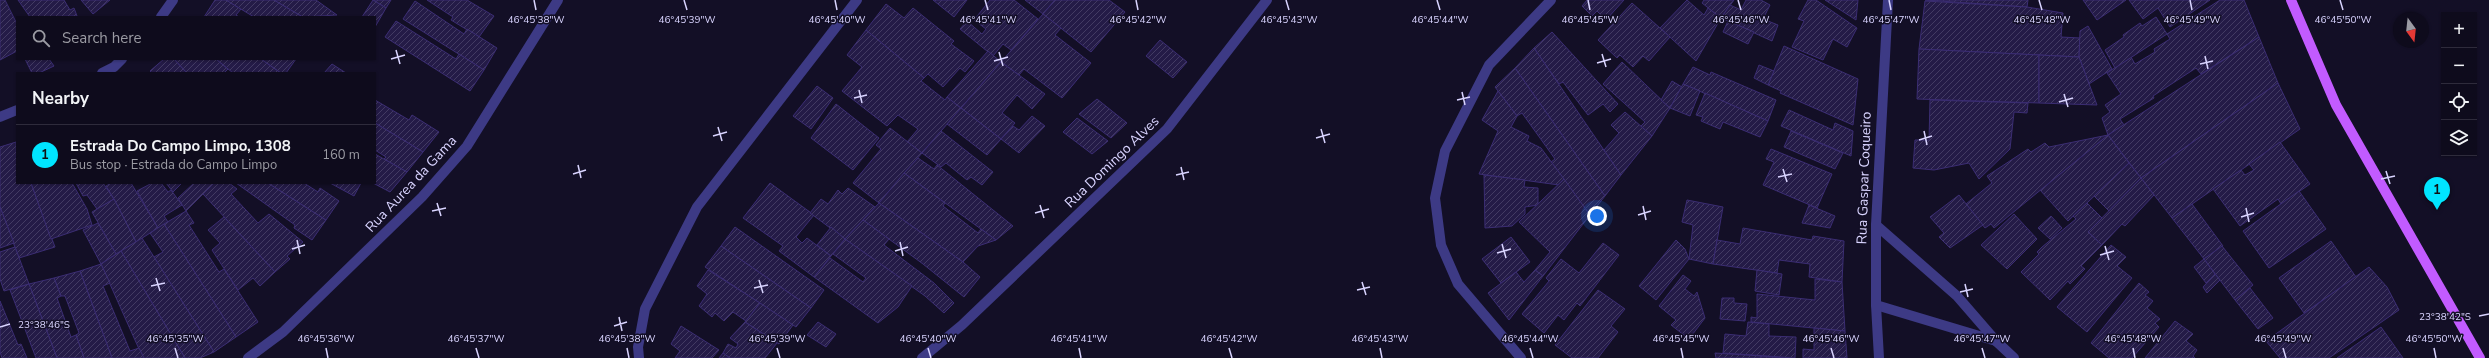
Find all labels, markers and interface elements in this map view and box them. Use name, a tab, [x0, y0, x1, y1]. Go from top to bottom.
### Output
north arrow	[2393, 12, 2429, 48]
map controls	[2441, 12, 2477, 156]
button: +	[2441, 12, 2477, 48]
text: 46°45'38"W	[508, 13, 564, 27]
text: 46°45'39"W	[659, 13, 715, 27]
text: 46°45'40"W	[809, 13, 865, 27]
text: 46°45'41"W	[960, 13, 1016, 27]
text: 46°45'42"W	[1110, 13, 1166, 27]
text: 46°45'43"W	[1261, 13, 1317, 27]
text: 46°45'44"W	[1412, 13, 1468, 27]
text: 46°45'45"W	[1562, 13, 1618, 27]
text: 46°45'46"W	[1713, 13, 1769, 27]
text: 46°45'47"W	[1863, 13, 1919, 27]
text: 46°45'48"W	[2014, 13, 2070, 27]
text: 46°45'49"W	[2164, 13, 2220, 27]
text: 46°45'50"W	[2315, 13, 2371, 27]
search box	[16, 16, 376, 60]
icon: search	[30, 27, 52, 49]
text: Search here	[62, 28, 142, 48]
button: −	[2441, 48, 2477, 84]
button: locate	[2441, 84, 2477, 120]
text: Nearby	[32, 87, 89, 110]
street label: Rua Gaspar Coqueiro	[1852, 111, 1876, 245]
street label: Rua Domingo Alves	[1061, 112, 1164, 212]
button: layers	[2441, 120, 2477, 156]
street label: Rua Aurea da Gama	[361, 131, 461, 237]
text: Estrada Do Campo Limpo, 1308	[70, 136, 291, 156]
text: 1	[41, 146, 49, 164]
text: 160 m	[322, 146, 360, 164]
text: Bus stop · Estrada do Campo Limpo	[70, 156, 277, 174]
pin: 1	[2424, 177, 2450, 210]
your location	[1587, 206, 1607, 226]
text: 23°38'42"S	[2419, 310, 2471, 324]
text: 23°38'46"S	[18, 318, 70, 332]
text: 46°45'35"W	[147, 332, 203, 346]
text: 46°45'36"W	[298, 332, 354, 346]
text: 46°45'37"W	[448, 332, 504, 346]
text: 46°45'38"W	[599, 332, 655, 346]
text: 46°45'39"W	[749, 332, 805, 346]
text: 46°45'40"W	[900, 332, 956, 346]
text: 46°45'41"W	[1051, 332, 1107, 346]
text: 46°45'42"W	[1201, 332, 1257, 346]
text: 46°45'43"W	[1352, 332, 1408, 346]
text: 46°45'44"W	[1502, 332, 1558, 346]
text: 46°45'45"W	[1653, 332, 1709, 346]
text: 46°45'46"W	[1803, 332, 1859, 346]
text: 46°45'47"W	[1954, 332, 2010, 346]
text: 46°45'48"W	[2105, 332, 2161, 346]
text: 46°45'49"W	[2255, 332, 2311, 346]
text: 46°45'50"W	[2406, 332, 2462, 346]

